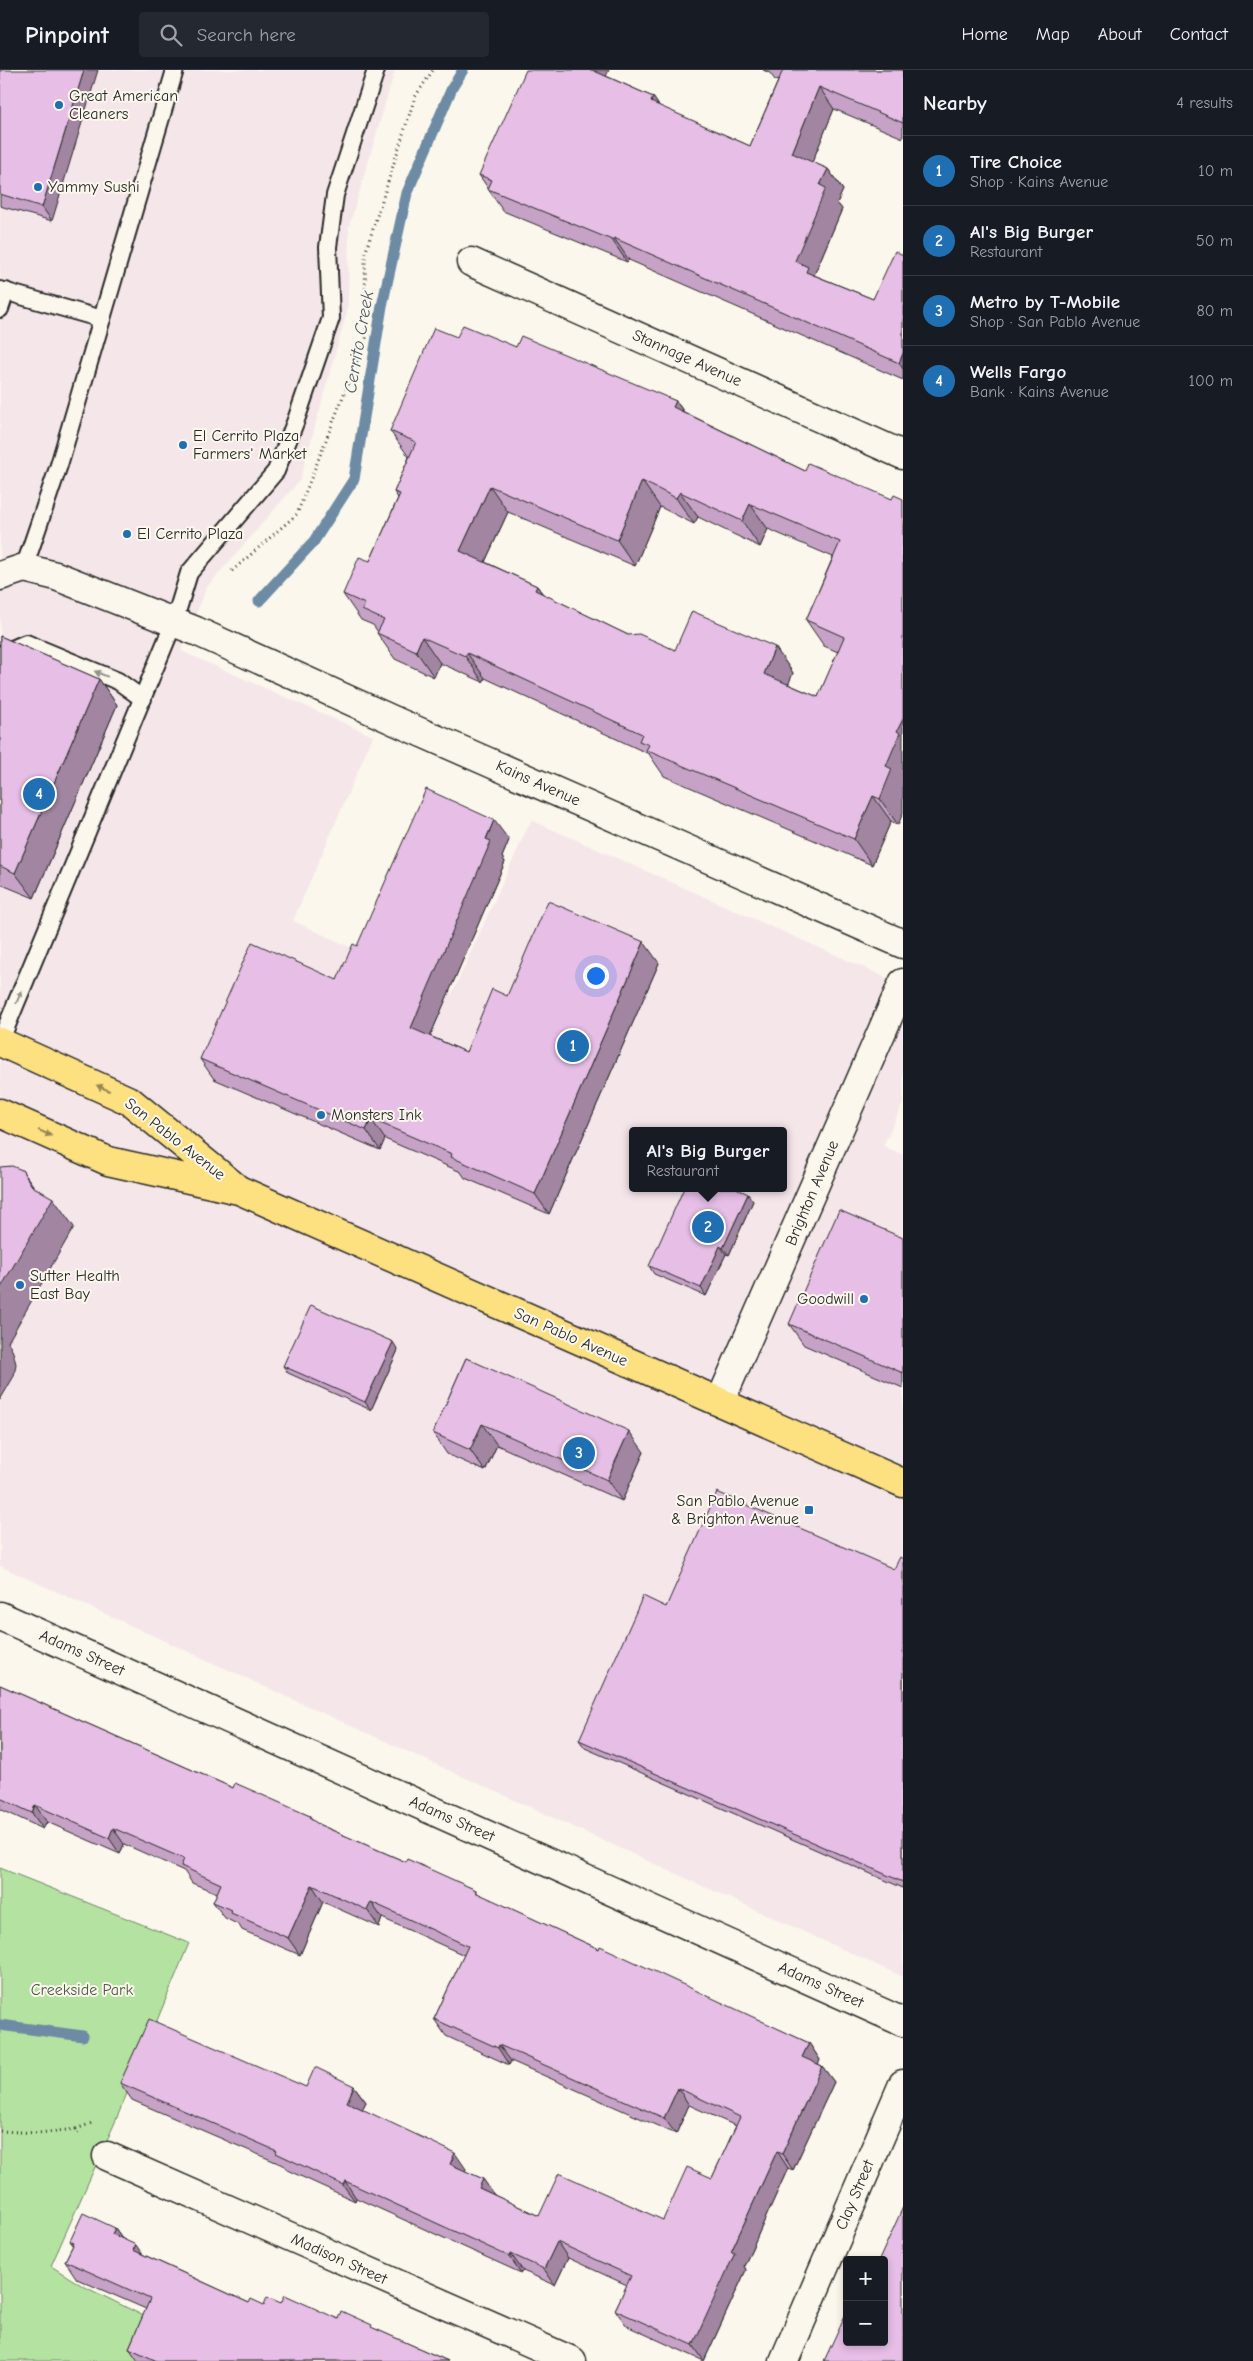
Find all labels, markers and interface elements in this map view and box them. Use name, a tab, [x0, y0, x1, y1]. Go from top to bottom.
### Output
search box	[139, 12, 489, 57]
text: Pinpoint	[25, 21, 109, 49]
icon: search	[157, 21, 185, 49]
text: Search here	[197, 24, 296, 46]
text: Home	[961, 24, 1008, 45]
text: Map	[1036, 24, 1070, 45]
text: About	[1098, 24, 1142, 45]
text: Contact	[1170, 24, 1228, 45]
place label: Great American Cleaners	[69, 87, 178, 123]
text: Nearby	[923, 91, 987, 115]
text: 4 results	[1176, 94, 1233, 112]
marker: Great American Cleaners	[53, 99, 65, 111]
text: Tire Choice	[970, 151, 1062, 173]
text: 1	[936, 162, 942, 180]
text: 10 m	[1198, 162, 1233, 180]
text: Shop · Kains Avenue	[970, 173, 1108, 191]
place label: Yammy Sushi	[48, 178, 140, 196]
marker: Yammy Sushi	[32, 181, 44, 193]
text: Al's Big Burger	[970, 221, 1093, 243]
text: 2	[935, 232, 943, 250]
text: 50 m	[1196, 232, 1233, 250]
text: Restaurant	[970, 243, 1042, 261]
water label: Cerrito Creek	[340, 289, 378, 395]
text: Metro by T-Mobile	[970, 291, 1120, 313]
text: 3	[935, 302, 943, 320]
text: 80 m	[1196, 302, 1233, 320]
text: Shop · San Pablo Avenue	[970, 313, 1140, 331]
street label: Stannage Avenue	[630, 326, 744, 390]
text: Wells Fargo	[970, 361, 1066, 383]
text: 4	[935, 372, 943, 390]
text: 100 m	[1189, 372, 1233, 390]
text: Bank · Kains Avenue	[970, 383, 1109, 401]
place label: El Cerrito Plaza Farmers' Market	[193, 427, 307, 463]
marker: El Cerrito Plaza Farmers' Market	[177, 439, 189, 451]
place label: El Cerrito Plaza	[137, 525, 243, 543]
marker: El Cerrito Plaza	[121, 528, 133, 540]
one-way arrow	[93, 670, 108, 678]
street label: Kains Avenue	[493, 756, 583, 810]
pin: 4	[23, 775, 55, 813]
your location	[583, 963, 609, 989]
one-way arrow	[15, 990, 23, 1004]
pin: 1	[557, 1027, 589, 1065]
one-way arrow	[95, 1084, 110, 1093]
street label: San Pablo Avenue	[121, 1094, 229, 1184]
place label: Monsters Ink	[331, 1106, 422, 1124]
marker: Monsters Ink	[315, 1109, 327, 1121]
popup	[629, 1127, 787, 1192]
one-way arrow	[38, 1129, 52, 1137]
street label: Brighton Avenue	[782, 1138, 842, 1248]
text: Al's Big Burger	[646, 1140, 770, 1162]
text: Restaurant	[646, 1162, 719, 1180]
pin: 2	[692, 1208, 724, 1246]
place label: Sutter Health East Bay	[30, 1267, 120, 1303]
marker: Sutter Health East Bay	[14, 1279, 26, 1291]
place label: Goodwill	[797, 1290, 854, 1308]
marker: Goodwill	[858, 1293, 870, 1305]
street label: San Pablo Avenue	[511, 1304, 631, 1370]
pin: 3	[563, 1434, 595, 1472]
place label: San Pablo Avenue & Brighton Avenue	[671, 1492, 799, 1528]
marker: San Pablo Avenue & Brighton Avenue	[803, 1504, 815, 1516]
street label: Adams Street	[37, 1626, 128, 1680]
street label: Adams Street	[407, 1792, 498, 1846]
street label: Adams Street	[776, 1958, 867, 2012]
park label: Creekside Park	[31, 1981, 133, 1999]
street label: Clay Street	[832, 2157, 878, 2233]
street label: Madison Street	[288, 2230, 390, 2288]
map controls	[843, 2256, 888, 2346]
button: +	[843, 2256, 888, 2301]
button: −	[843, 2301, 888, 2346]

